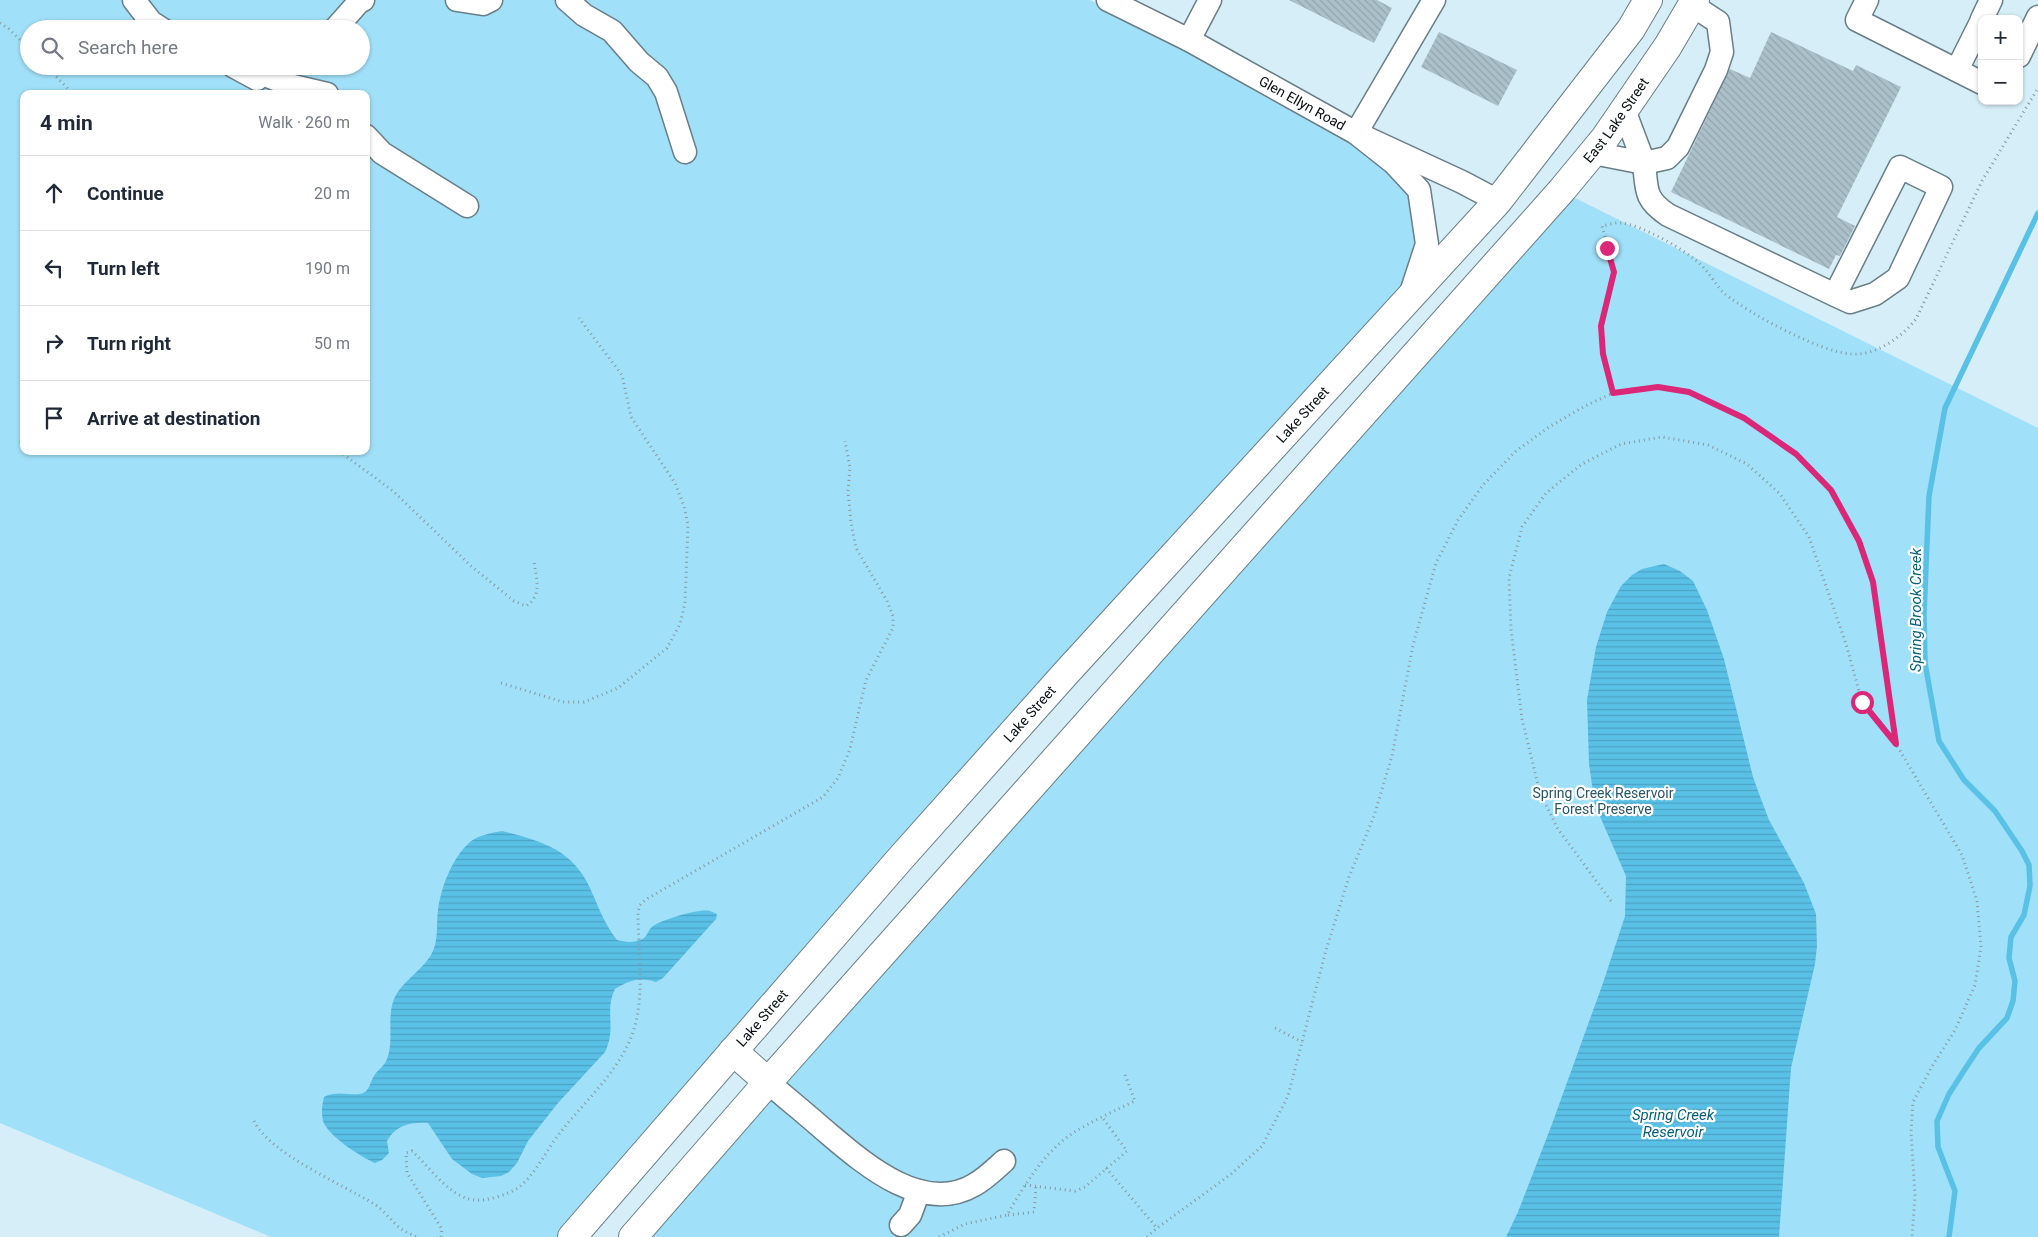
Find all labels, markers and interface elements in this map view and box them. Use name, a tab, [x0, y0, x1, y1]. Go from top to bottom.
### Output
map controls	[1978, 15, 2023, 105]
button: +	[1978, 15, 2023, 60]
search box	[20, 20, 370, 75]
icon: search	[38, 34, 66, 62]
text: Search here	[78, 36, 178, 59]
button: −	[1978, 60, 2023, 105]
street label: Glen Ellyn Road	[1256, 73, 1348, 134]
street label: East Lake Street	[1580, 74, 1652, 166]
text: 4 min	[40, 111, 93, 135]
text: Walk · 260 m	[258, 113, 350, 132]
icon: ahead	[40, 179, 68, 207]
text: Continue	[87, 182, 164, 205]
text: 20 m	[314, 184, 350, 203]
route end	[1596, 237, 1619, 260]
icon: left	[40, 254, 68, 282]
text: Turn left	[87, 257, 160, 280]
text: 190 m	[305, 259, 350, 278]
icon: right	[40, 329, 68, 357]
text: Turn right	[87, 332, 171, 355]
text: 50 m	[314, 334, 350, 353]
street label: Lake Street	[1273, 383, 1332, 446]
icon: arrive	[40, 404, 68, 432]
text: Arrive at destination	[87, 407, 260, 430]
water label: Spring Brook Creek	[1907, 548, 1925, 672]
street label: Lake Street	[1000, 682, 1059, 745]
route start	[1851, 691, 1874, 714]
park label: Spring Creek Reservoir Forest Preserve	[1533, 785, 1674, 817]
street label: Lake Street	[733, 986, 791, 1050]
water label: Spring Creek Reservoir	[1632, 1106, 1715, 1141]

